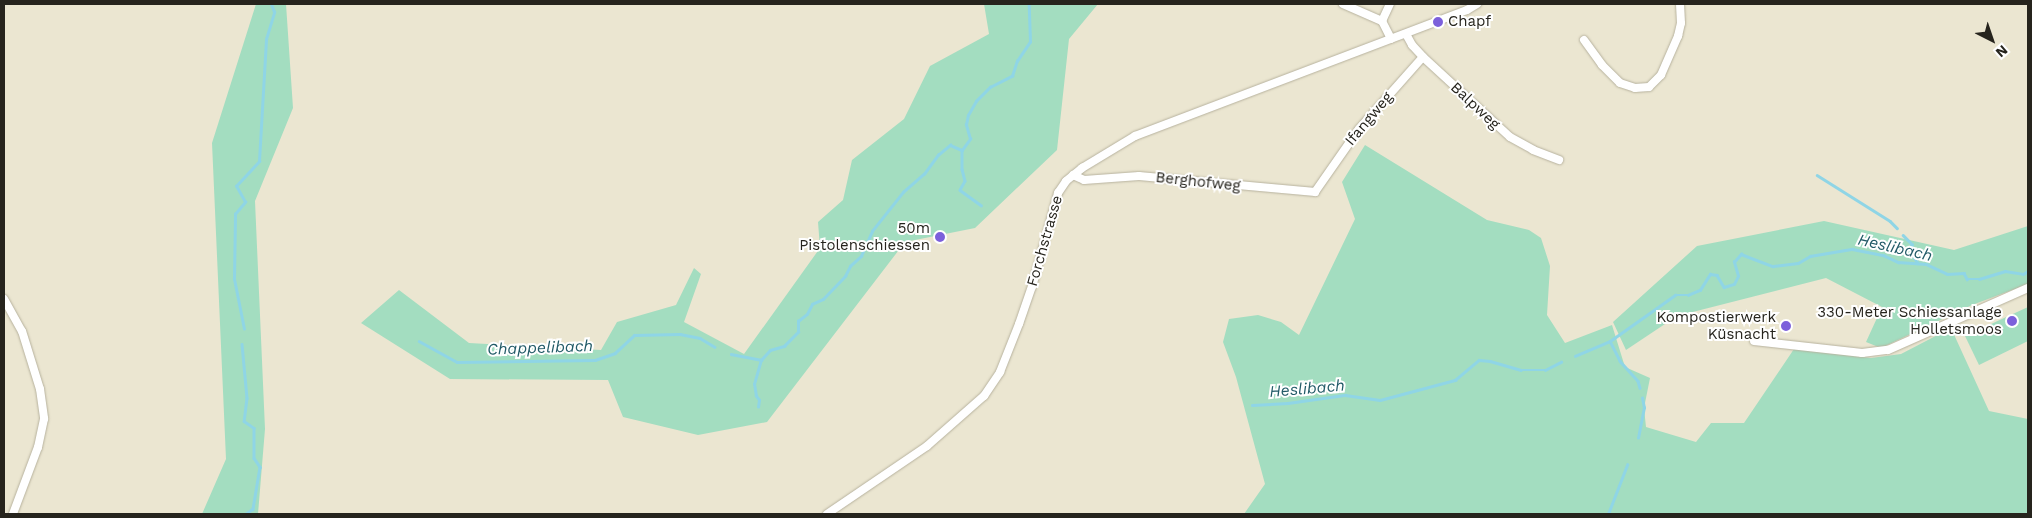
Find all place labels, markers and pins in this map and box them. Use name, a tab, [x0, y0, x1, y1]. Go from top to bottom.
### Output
place label: Chapf	[1448, 13, 1491, 31]
marker: Chapf	[1432, 16, 1444, 28]
place label: 50m Pistolenschiessen	[799, 219, 930, 254]
marker: 50m Pistolenschiessen	[934, 231, 946, 243]
place label: 330-Meter Schiessanlage Holletsmoos	[1817, 303, 2002, 338]
place label: Kompostierwerk Küsnacht	[1657, 308, 1776, 343]
marker: 330-Meter Schiessanlage Holletsmoos	[2006, 315, 2018, 327]
marker: Kompostierwerk Küsnacht	[1780, 320, 1792, 332]

